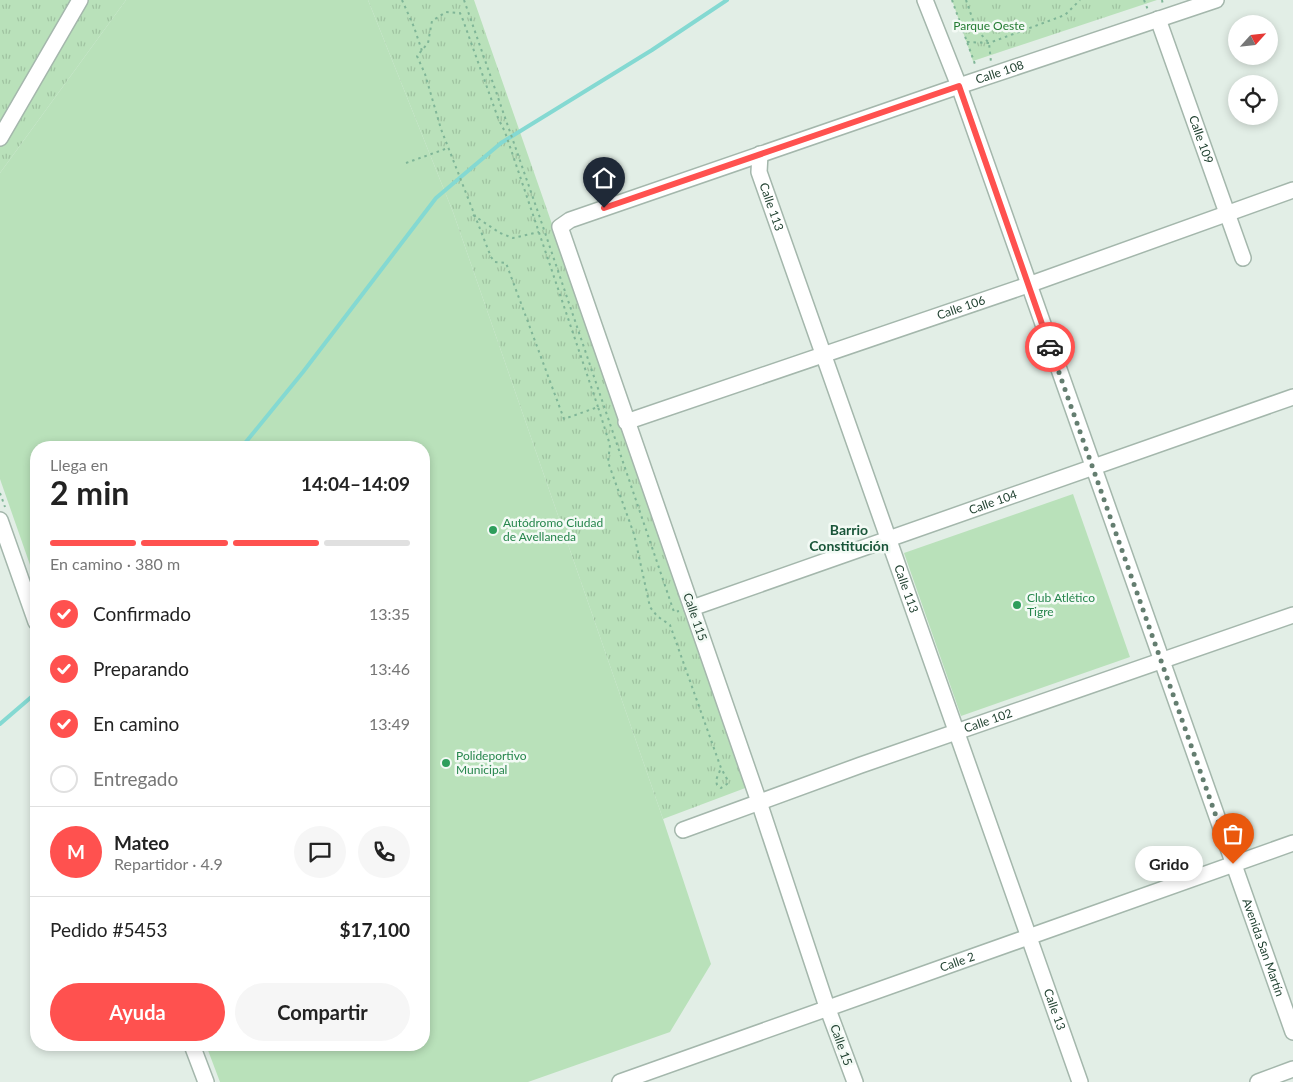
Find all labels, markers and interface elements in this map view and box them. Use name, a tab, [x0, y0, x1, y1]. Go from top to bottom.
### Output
north arrow	[1228, 15, 1278, 65]
map controls	[1228, 15, 1278, 125]
park label: Parque Oeste	[953, 18, 1025, 33]
street label: Calle 108	[973, 57, 1026, 87]
button: locate	[1228, 75, 1278, 125]
street label: Calle 109	[1186, 113, 1217, 166]
pin	[583, 157, 625, 208]
icon: home	[590, 164, 618, 192]
street label: Calle 113	[756, 181, 787, 233]
street label: Calle 106	[935, 292, 987, 323]
courier	[1025, 322, 1075, 372]
icon: car	[1036, 333, 1064, 361]
text: Llega en	[50, 455, 108, 474]
text: 14:04–14:09	[301, 472, 410, 495]
text: 2 min	[50, 473, 129, 512]
street label: Calle 104	[967, 486, 1019, 517]
place label: Autódromo Ciudad de Avellaneda	[503, 515, 603, 544]
district label: Barrio Constitución	[809, 521, 889, 554]
marker: Autódromo Ciudad de Avellaneda	[487, 524, 499, 536]
text: En camino · 380 m	[50, 554, 180, 573]
street label: Calle 113	[891, 563, 922, 615]
place label: Club Atlético Tigre	[1027, 590, 1095, 619]
street label: Calle 115	[680, 591, 711, 643]
marker: Club Atlético Tigre	[1011, 599, 1023, 611]
icon: check	[50, 600, 78, 628]
text: Confirmado	[93, 602, 191, 625]
text: 13:35	[369, 604, 410, 623]
icon: check	[50, 655, 78, 683]
text: Preparando	[93, 657, 189, 680]
text: 13:46	[369, 659, 410, 678]
street label: Calle 102	[962, 705, 1014, 736]
icon: check	[50, 710, 78, 738]
text: En camino	[93, 712, 179, 735]
text: 13:49	[369, 714, 410, 733]
place label: Polideportivo Municipal	[456, 748, 527, 777]
marker: Polideportivo Municipal	[440, 757, 452, 769]
text: Entregado	[93, 767, 178, 790]
pin	[1212, 813, 1254, 864]
icon: bag	[1219, 820, 1247, 848]
button: chat	[294, 826, 346, 878]
button: phone	[358, 826, 410, 878]
text: Mateo	[114, 831, 169, 854]
text: M	[67, 840, 85, 863]
callout: Grido	[1136, 846, 1203, 882]
text: Repartidor · 4.9	[114, 854, 223, 873]
text: Grido	[1149, 854, 1189, 873]
street label: Avenida San Martín	[1239, 896, 1288, 998]
text: Pedido #5453	[50, 918, 168, 941]
text: $17,100	[339, 918, 410, 941]
street label: Calle 2	[938, 949, 977, 975]
button: Ayuda	[50, 983, 225, 1041]
button: Compartir	[235, 983, 410, 1041]
street label: Calle 13	[1041, 986, 1069, 1032]
street label: Calle 15	[827, 1022, 856, 1068]

